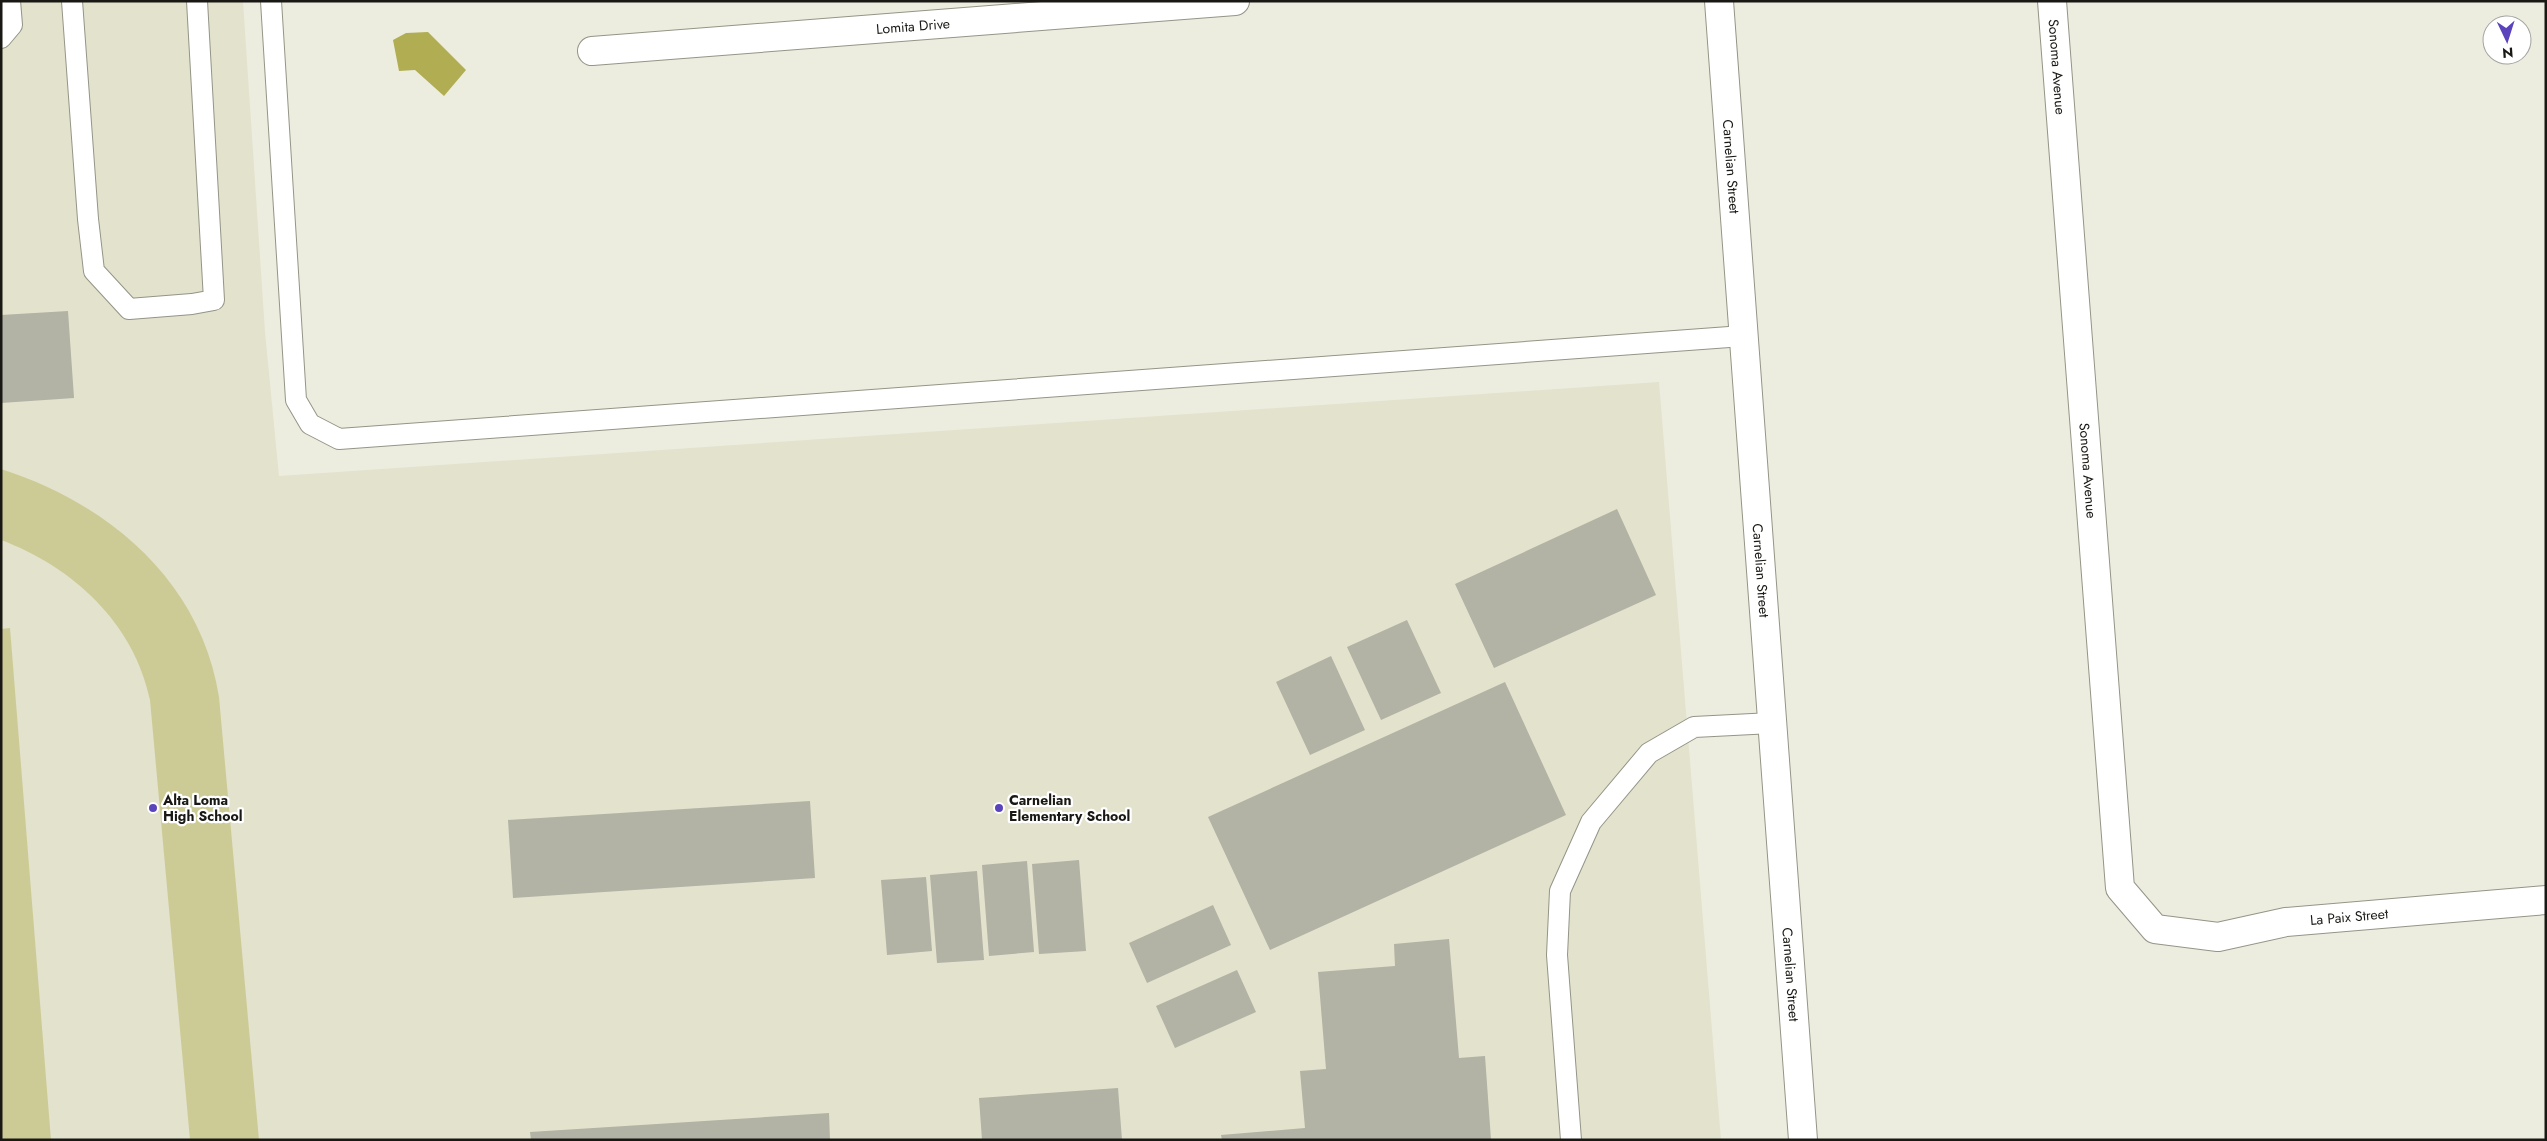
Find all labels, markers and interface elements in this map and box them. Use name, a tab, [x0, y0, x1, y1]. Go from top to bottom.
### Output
street label: Lomita Drive	[875, 13, 951, 39]
north arrow	[2482, 15, 2532, 65]
street label: Sonoma Avenue	[2043, 18, 2071, 115]
text: N	[2502, 43, 2514, 63]
street label: Carnelian Street	[1718, 119, 1745, 215]
street label: Sonoma Avenue	[2074, 422, 2102, 519]
street label: Carnelian Street	[1748, 523, 1774, 619]
place label: Alta Loma High School	[162, 790, 243, 826]
place label: Carnelian Elementary School	[1009, 790, 1130, 826]
marker: Alta Loma High School	[147, 802, 159, 814]
marker: Carnelian Elementary School	[993, 802, 1005, 814]
street label: La Paix Street	[2309, 903, 2390, 930]
street label: Carnelian Street	[1777, 927, 1804, 1023]

